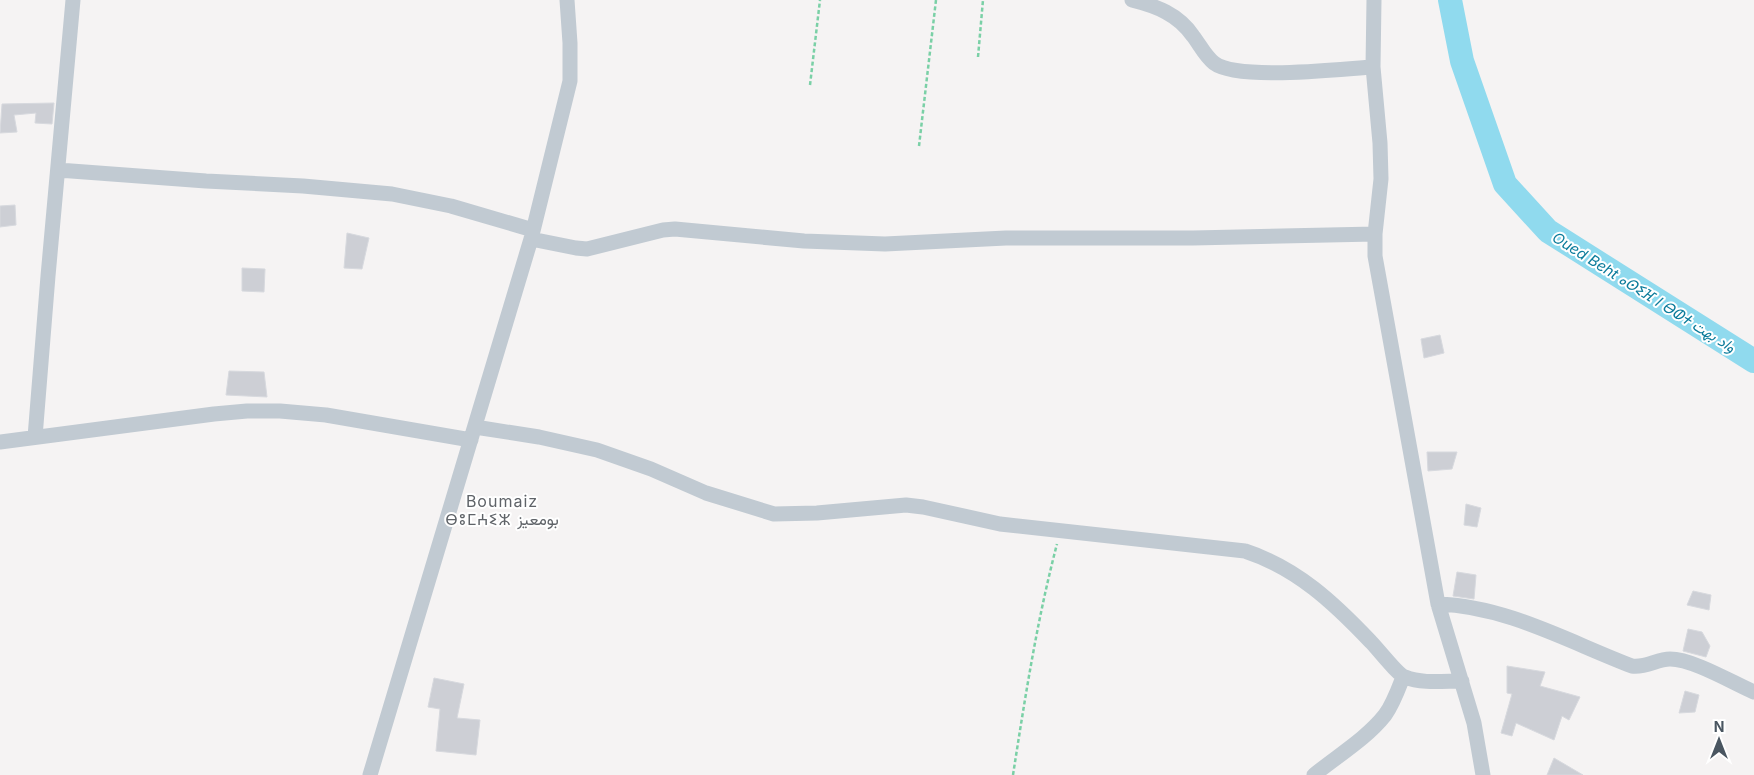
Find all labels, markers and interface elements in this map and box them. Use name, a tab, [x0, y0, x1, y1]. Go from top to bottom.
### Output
water label: Oued Beht ⴰⵙⵉⴼ ⵏ ⴱⵀⵜ واد بهت	[1549, 228, 1739, 357]
district label: Boumaiz ⴱⵓⵎⵄⵉⵣ بومعيز	[445, 491, 559, 530]
north arrow	[1694, 715, 1744, 765]
text: N	[1714, 718, 1724, 735]

